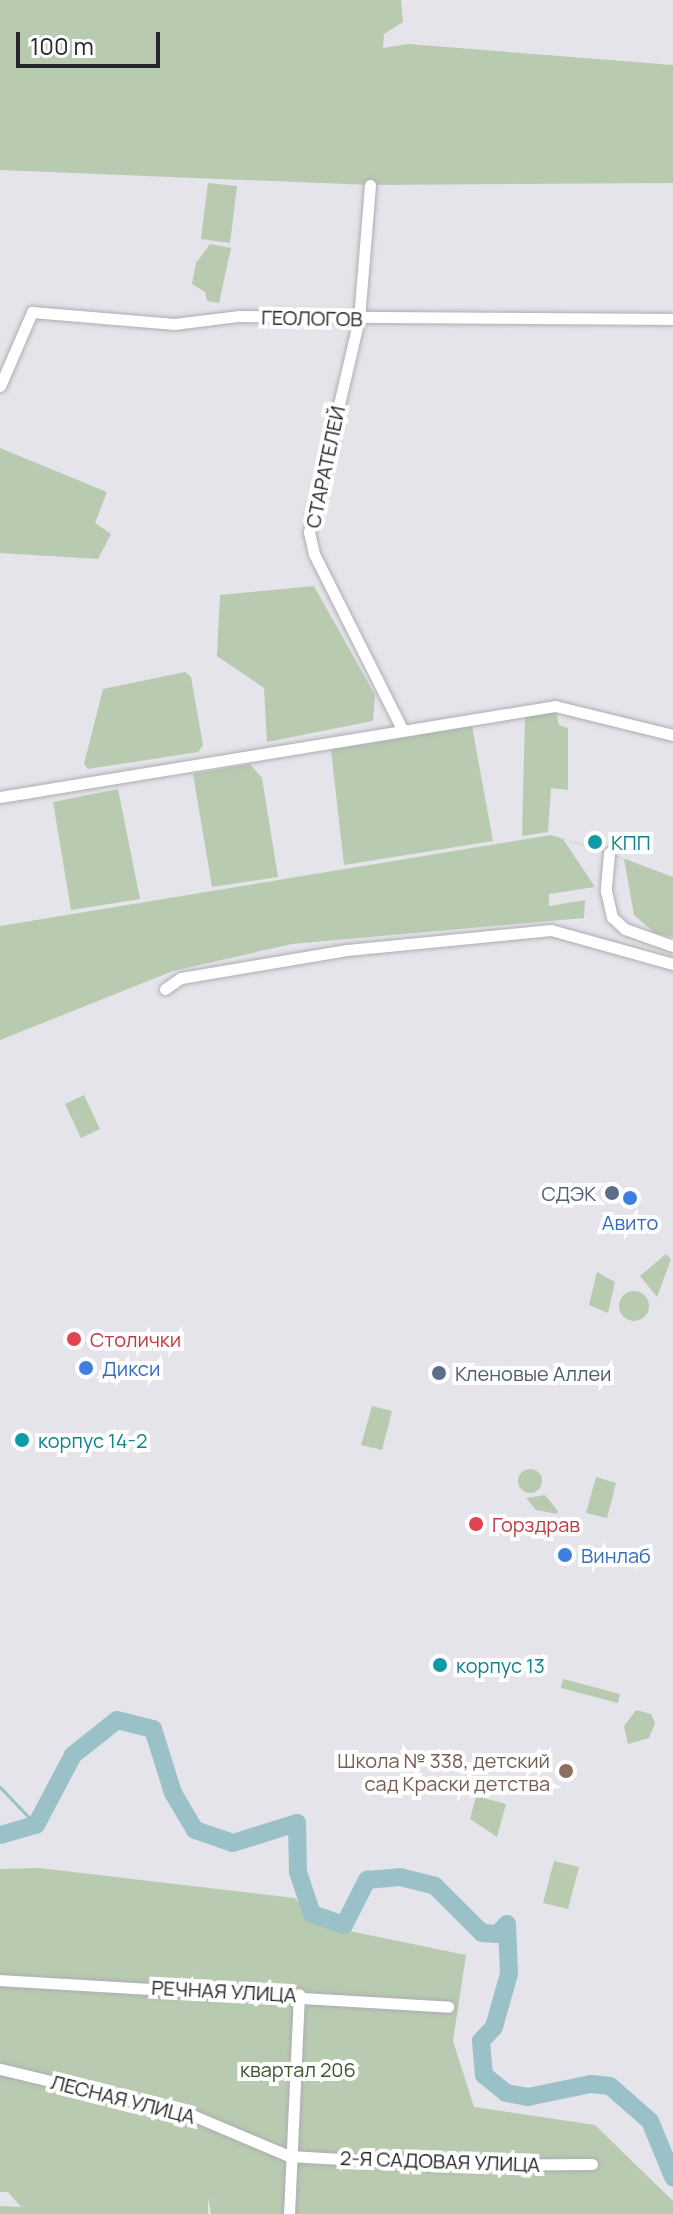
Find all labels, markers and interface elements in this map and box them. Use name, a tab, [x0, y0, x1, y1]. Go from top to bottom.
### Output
scale bar	[20, 16, 164, 66]
text: 100 m	[30, 29, 94, 62]
street label: ГЕОЛОГОВ	[261, 305, 363, 331]
street label: СТАРАТЕЛЕЙ	[300, 404, 350, 530]
place label: КПП	[611, 830, 651, 854]
marker: КПП	[586, 833, 604, 851]
place label: СДЭК	[541, 1181, 596, 1205]
marker: СДЭК	[603, 1184, 621, 1202]
marker: Авито	[621, 1189, 639, 1207]
place label: Авито	[602, 1210, 658, 1234]
place label: Столички	[90, 1327, 181, 1351]
marker: Столички	[65, 1330, 83, 1348]
place label: Дикси	[102, 1356, 160, 1380]
marker: Дикси	[77, 1359, 95, 1377]
place label: Кленовые Аллеи	[455, 1361, 611, 1385]
marker: Кленовые Аллеи	[430, 1364, 448, 1382]
place label: корпус 14-2	[38, 1428, 147, 1452]
marker: корпус 14-2	[13, 1431, 31, 1449]
place label: Горздрав	[492, 1512, 580, 1536]
marker: Горздрав	[467, 1515, 485, 1533]
place label: Винлаб	[581, 1543, 651, 1567]
marker: Винлаб	[556, 1546, 574, 1564]
place label: корпус 13	[456, 1653, 545, 1677]
marker: корпус 13	[431, 1656, 449, 1674]
place label: Школа № 338, детский сад Краски детства	[337, 1748, 550, 1795]
marker: Школа № 338, детский сад Краски детства	[557, 1762, 575, 1780]
street label: РЕЧНАЯ УЛИЦА	[151, 1975, 297, 2007]
park label: квартал 206	[240, 2057, 356, 2081]
street label: ЛЕСНАЯ УЛИЦА	[48, 2069, 198, 2129]
street label: 2-Я САДОВАЯ УЛИЦА	[340, 2146, 540, 2176]

